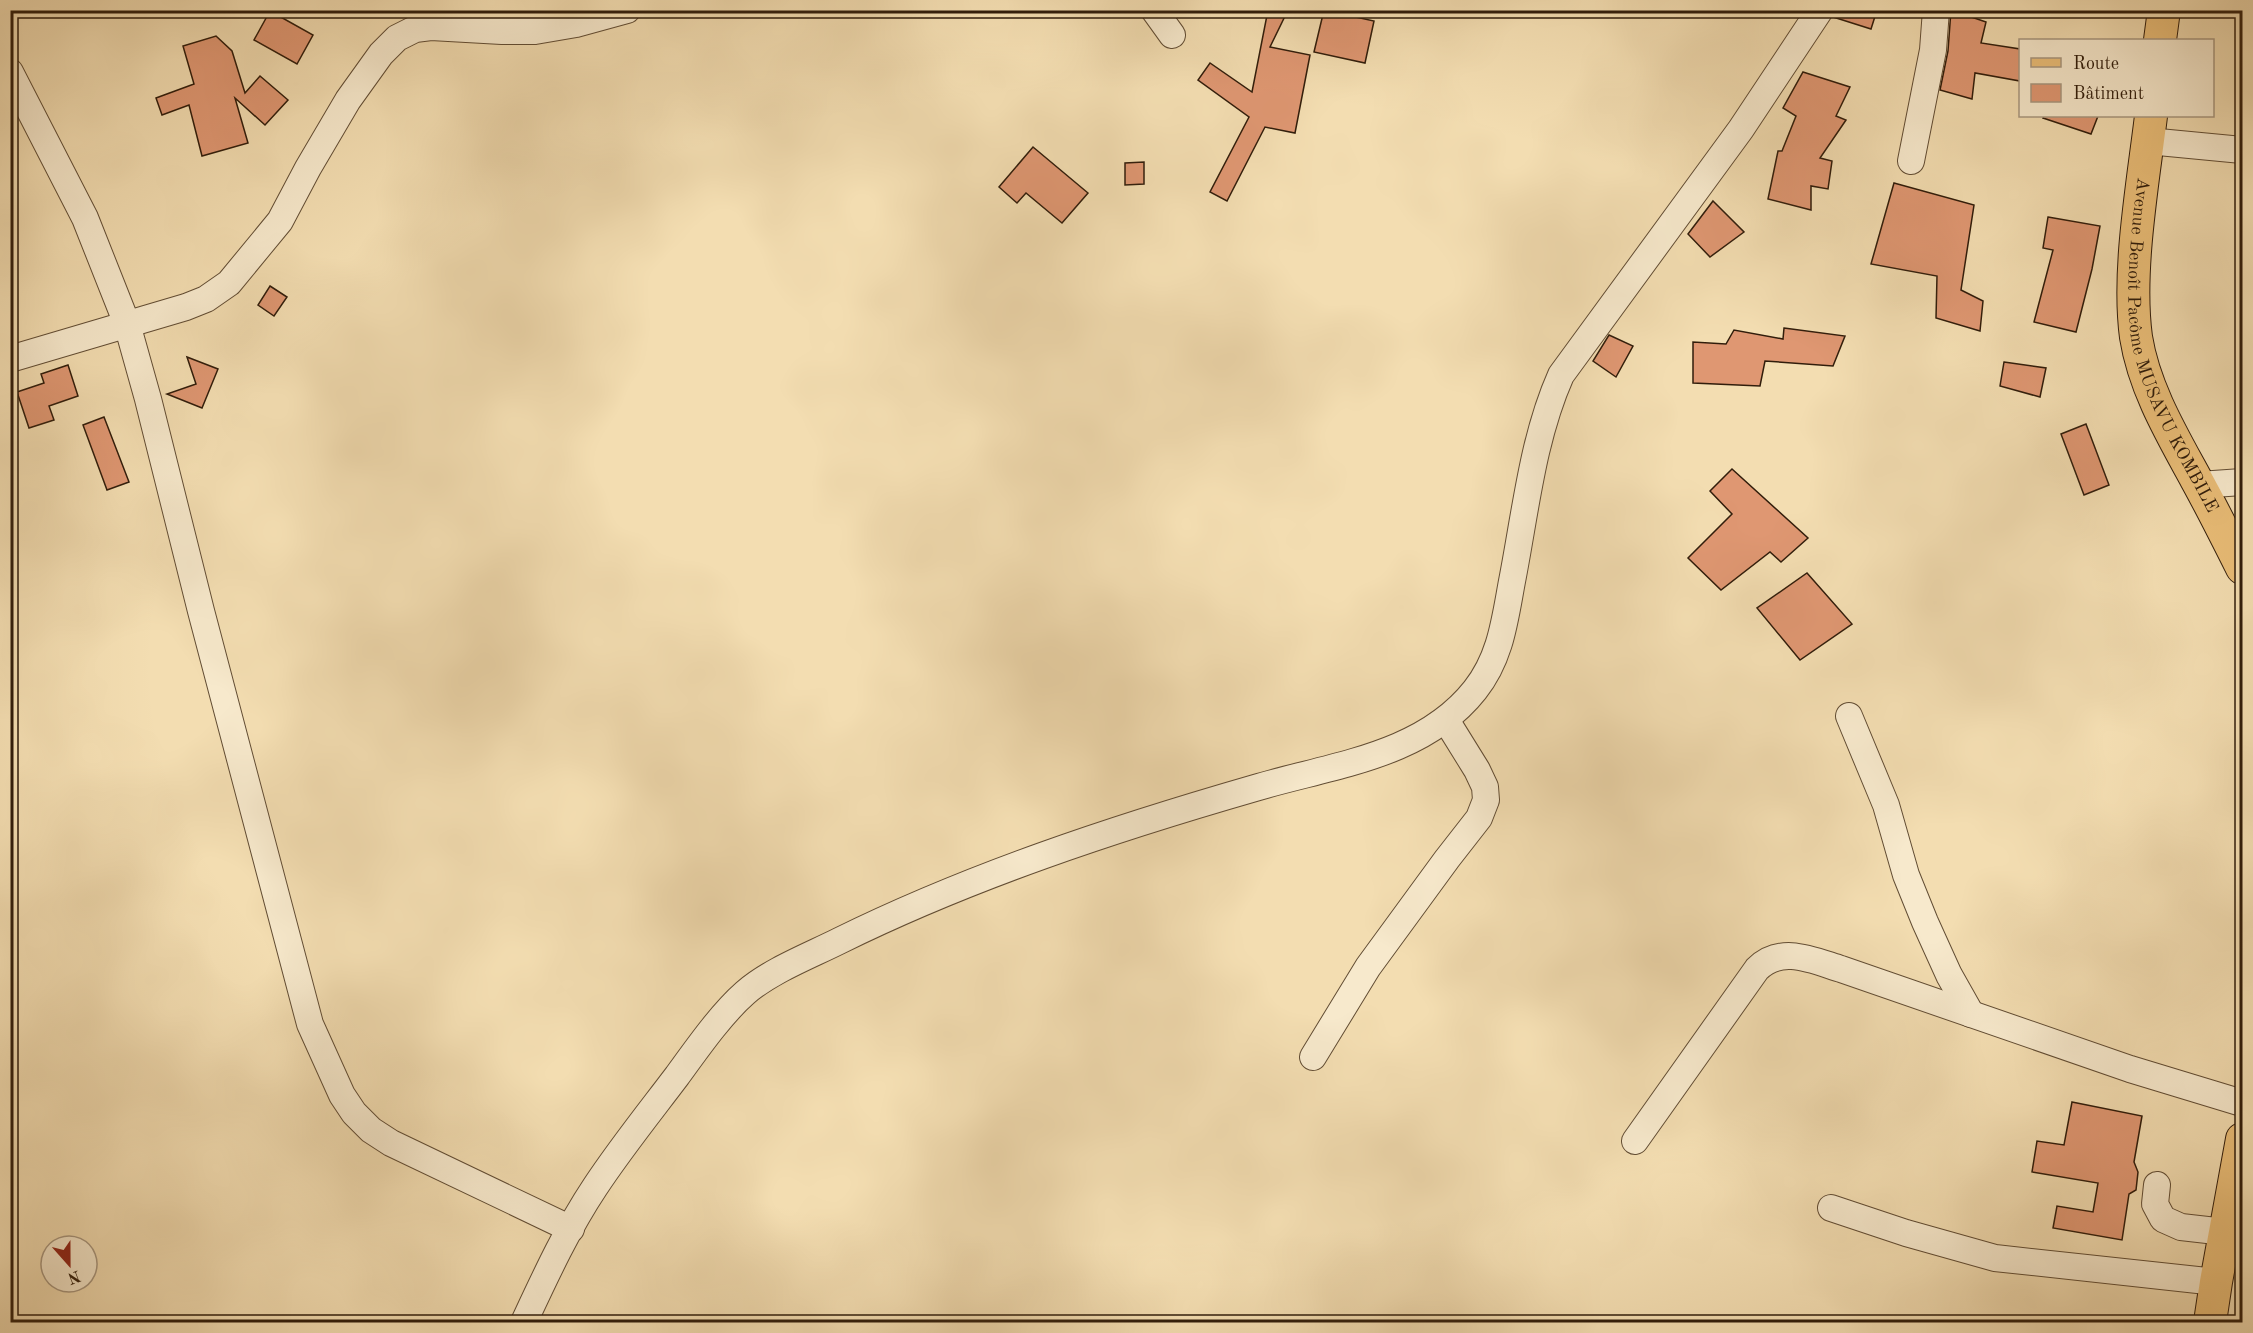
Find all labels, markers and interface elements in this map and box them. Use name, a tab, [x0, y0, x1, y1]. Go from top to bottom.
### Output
legend	[2019, 39, 2214, 117]
text: Route	[2073, 55, 2119, 73]
text: Bâtiment	[2073, 85, 2144, 103]
street label: Avenue Benoît Pacôme MUSAVU KOMBILE	[2124, 177, 2221, 515]
north arrow	[39, 1234, 99, 1294]
text: N	[64, 1266, 82, 1286]

